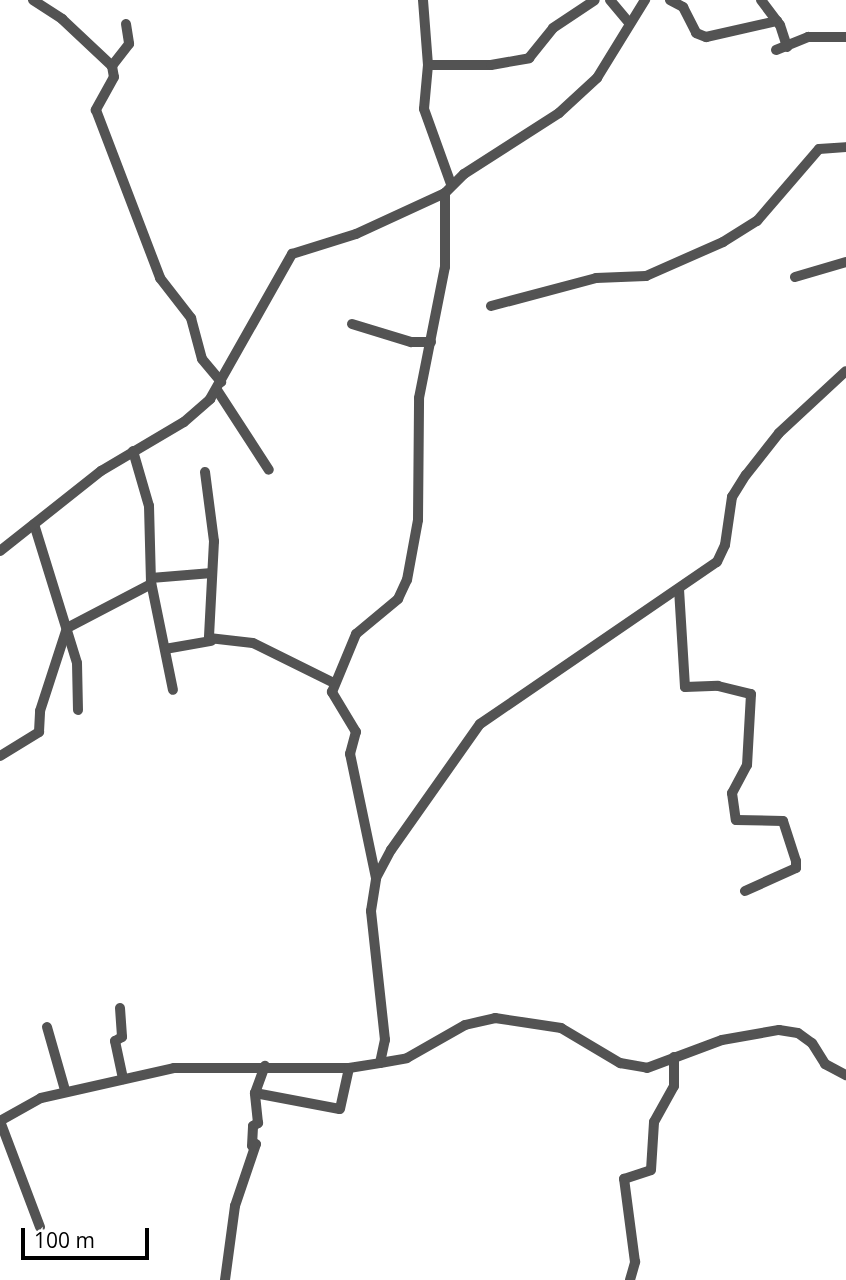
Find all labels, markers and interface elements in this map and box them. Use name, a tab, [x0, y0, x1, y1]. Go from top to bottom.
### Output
scale bar	[24, 1214, 152, 1258]
text: 100 m	[34, 1226, 95, 1254]

